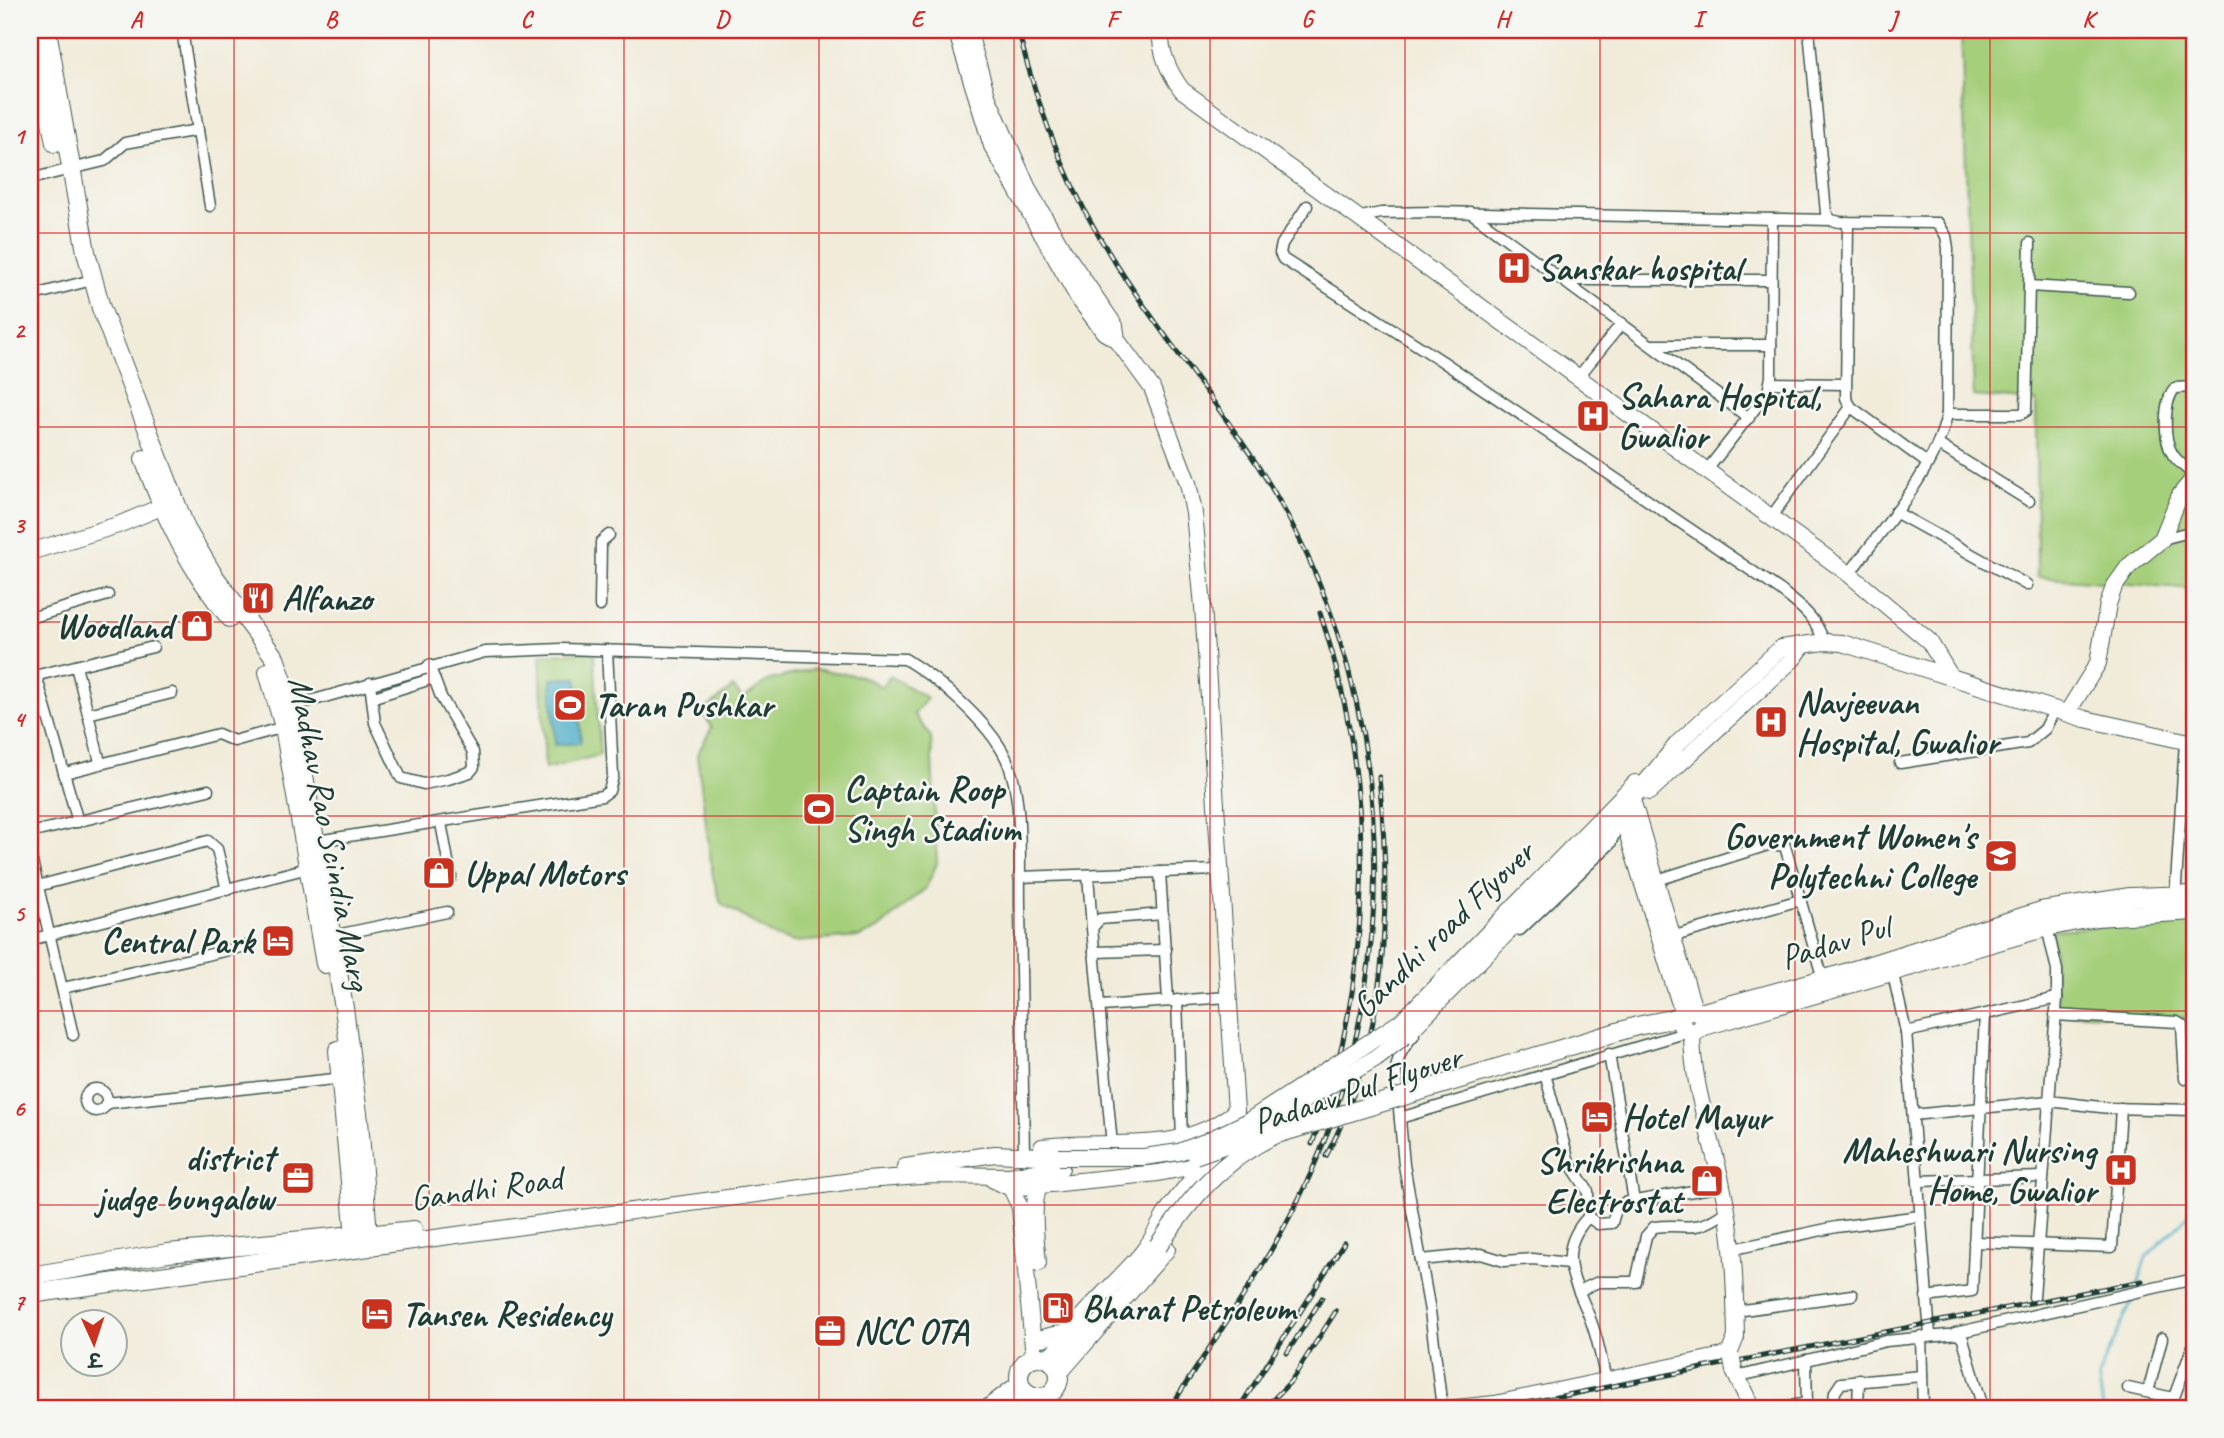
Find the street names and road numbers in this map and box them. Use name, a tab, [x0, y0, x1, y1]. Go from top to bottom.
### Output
street label: Madhav Rao Scindia Marg	[278, 673, 383, 996]
street label: Gandhi road Flyover	[1342, 829, 1546, 1027]
street label: Padav Pul	[1775, 902, 1901, 980]
street label: Padaav Pul Flyover	[1247, 1033, 1470, 1144]
street label: Gandhi Road	[407, 1154, 570, 1221]

